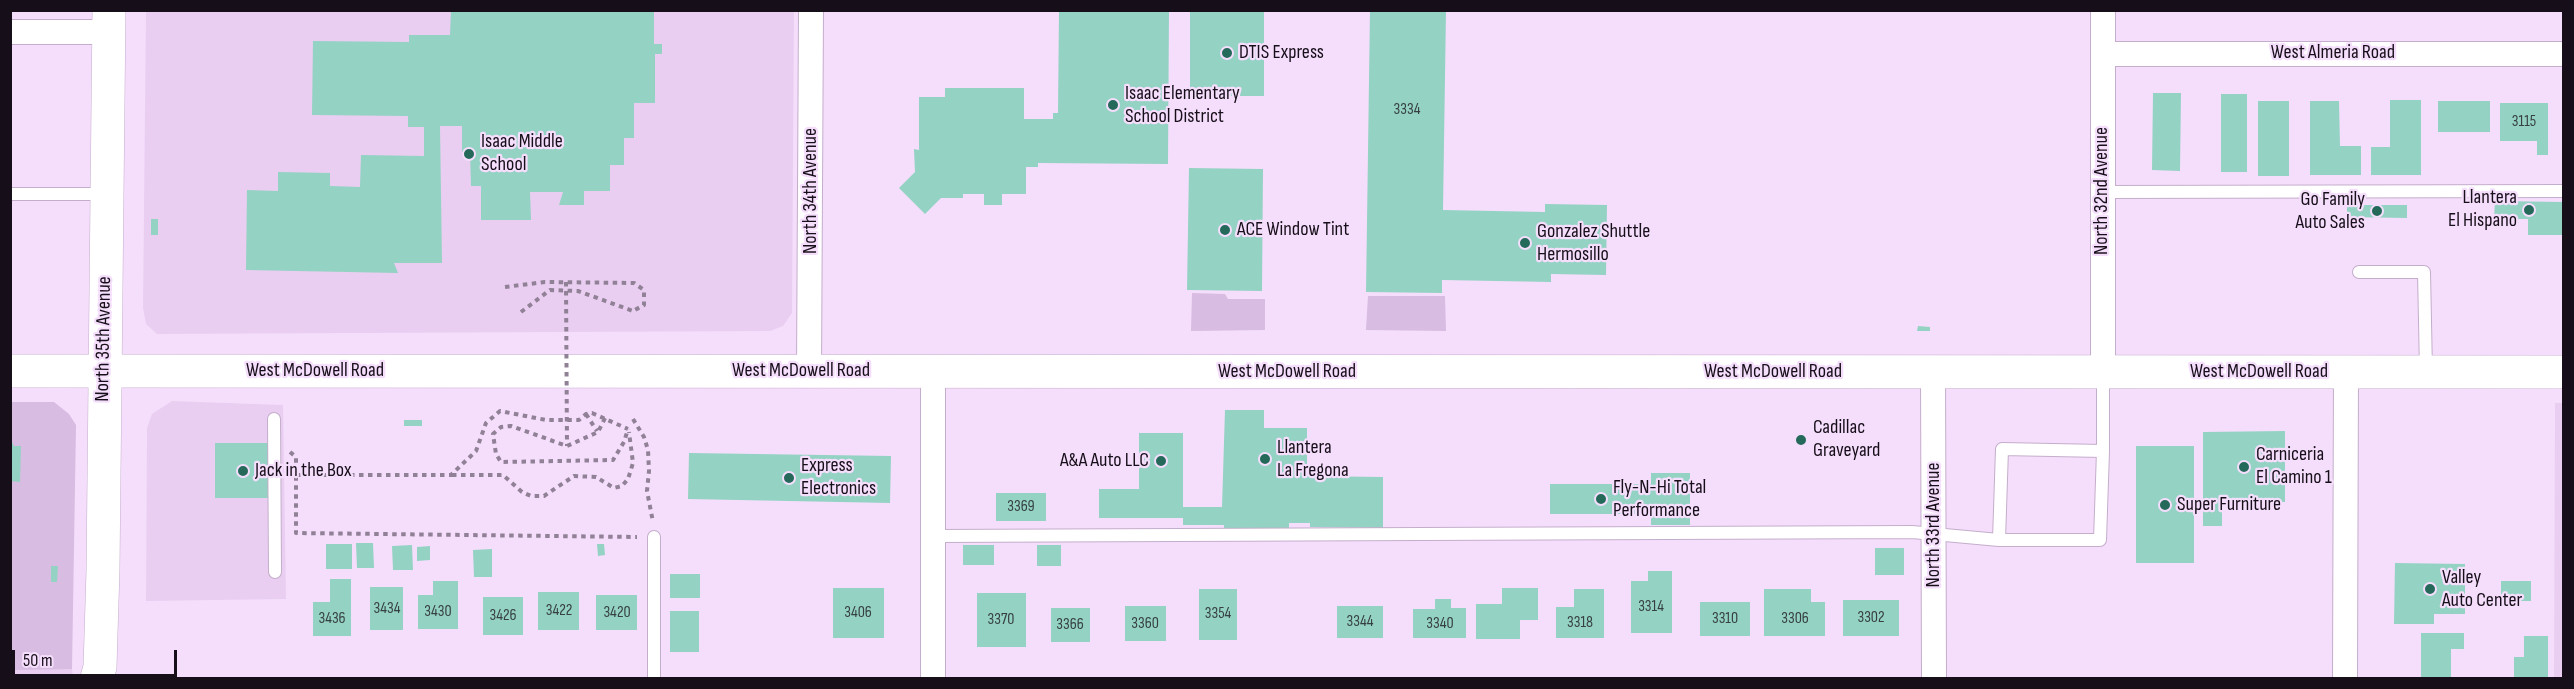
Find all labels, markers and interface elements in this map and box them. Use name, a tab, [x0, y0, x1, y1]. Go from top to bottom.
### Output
place label: DTIS Express	[1239, 41, 1324, 65]
street label: West Almeria Road	[2271, 41, 2395, 65]
marker: DTIS Express	[1220, 46, 1234, 60]
place label: Isaac Elementary School District	[1125, 82, 1240, 129]
marker: Isaac Elementary School District	[1106, 98, 1120, 112]
house number: 3334	[1394, 100, 1420, 120]
house number: 3115	[2512, 112, 2536, 132]
street label: North 32nd Avenue	[2090, 127, 2114, 255]
street label: North 34th Avenue	[799, 128, 823, 254]
place label: Isaac Middle School	[481, 130, 563, 177]
marker: Isaac Middle School	[462, 147, 476, 161]
place label: Llantera El Hispano	[2448, 186, 2517, 233]
place label: Go Family Auto Sales	[2295, 188, 2365, 235]
marker: Llantera El Hispano	[2522, 203, 2536, 217]
marker: Go Family Auto Sales	[2370, 204, 2384, 218]
place label: ACE Window Tint	[1237, 218, 1349, 242]
place label: Gonzalez Shuttle Hermosillo	[1537, 220, 1650, 267]
marker: ACE Window Tint	[1218, 223, 1232, 237]
marker: Gonzalez Shuttle Hermosillo	[1518, 236, 1532, 250]
street label: North 35th Avenue	[91, 276, 117, 402]
street label: West McDowell Road	[246, 359, 384, 383]
street label: West McDowell Road	[732, 359, 870, 383]
street label: West McDowell Road	[1218, 360, 1356, 384]
street label: West McDowell Road	[1704, 360, 1842, 384]
street label: West McDowell Road	[2190, 360, 2328, 384]
place label: Cadillac Graveyard	[1813, 416, 1880, 463]
marker: Cadillac Graveyard	[1794, 433, 1808, 447]
place label: Llantera La Fregona	[1277, 436, 1349, 483]
place label: Carniceria El Camino 1	[2256, 443, 2332, 490]
place label: A&A Auto LLC	[1060, 449, 1149, 473]
marker: Llantera La Fregona	[1258, 452, 1272, 466]
place label: Express Electronics	[801, 454, 876, 501]
marker: A&A Auto LLC	[1154, 454, 1168, 468]
place label: Jack in the Box	[255, 459, 351, 483]
marker: Carniceria El Camino 1	[2237, 460, 2251, 474]
street label: North 33rd Avenue	[1922, 463, 1946, 587]
marker: Jack in the Box	[236, 464, 250, 478]
marker: Express Electronics	[782, 471, 796, 485]
place label: Fly-N-Hi Total Performance	[1613, 476, 1706, 523]
marker: Fly-N-Hi Total Performance	[1594, 492, 1608, 506]
place label: Super Furniture	[2177, 493, 2281, 517]
house number: 3369	[1007, 497, 1035, 517]
marker: Super Furniture	[2158, 498, 2172, 512]
place label: Valley Auto Center	[2442, 566, 2522, 613]
marker: Valley Auto Center	[2423, 582, 2437, 596]
house number: 3314	[1638, 597, 1664, 617]
house number: 3434	[374, 599, 400, 619]
house number: 3422	[546, 601, 572, 621]
house number: 3430	[424, 602, 452, 622]
house number: 3420	[603, 603, 631, 623]
house number: 3406	[844, 603, 872, 623]
house number: 3354	[1205, 604, 1231, 624]
house number: 3426	[489, 606, 517, 626]
house number: 3302	[1857, 608, 1885, 628]
house number: 3436	[318, 609, 346, 629]
house number: 3310	[1712, 609, 1738, 629]
house number: 3306	[1781, 609, 1809, 629]
house number: 3370	[988, 610, 1014, 630]
house number: 3344	[1347, 612, 1373, 632]
house number: 3318	[1567, 613, 1593, 633]
house number: 3360	[1131, 614, 1159, 634]
house number: 3340	[1426, 614, 1454, 634]
house number: 3366	[1056, 615, 1084, 635]
scale bar	[15, 638, 180, 676]
text: 50 m	[23, 650, 53, 671]

